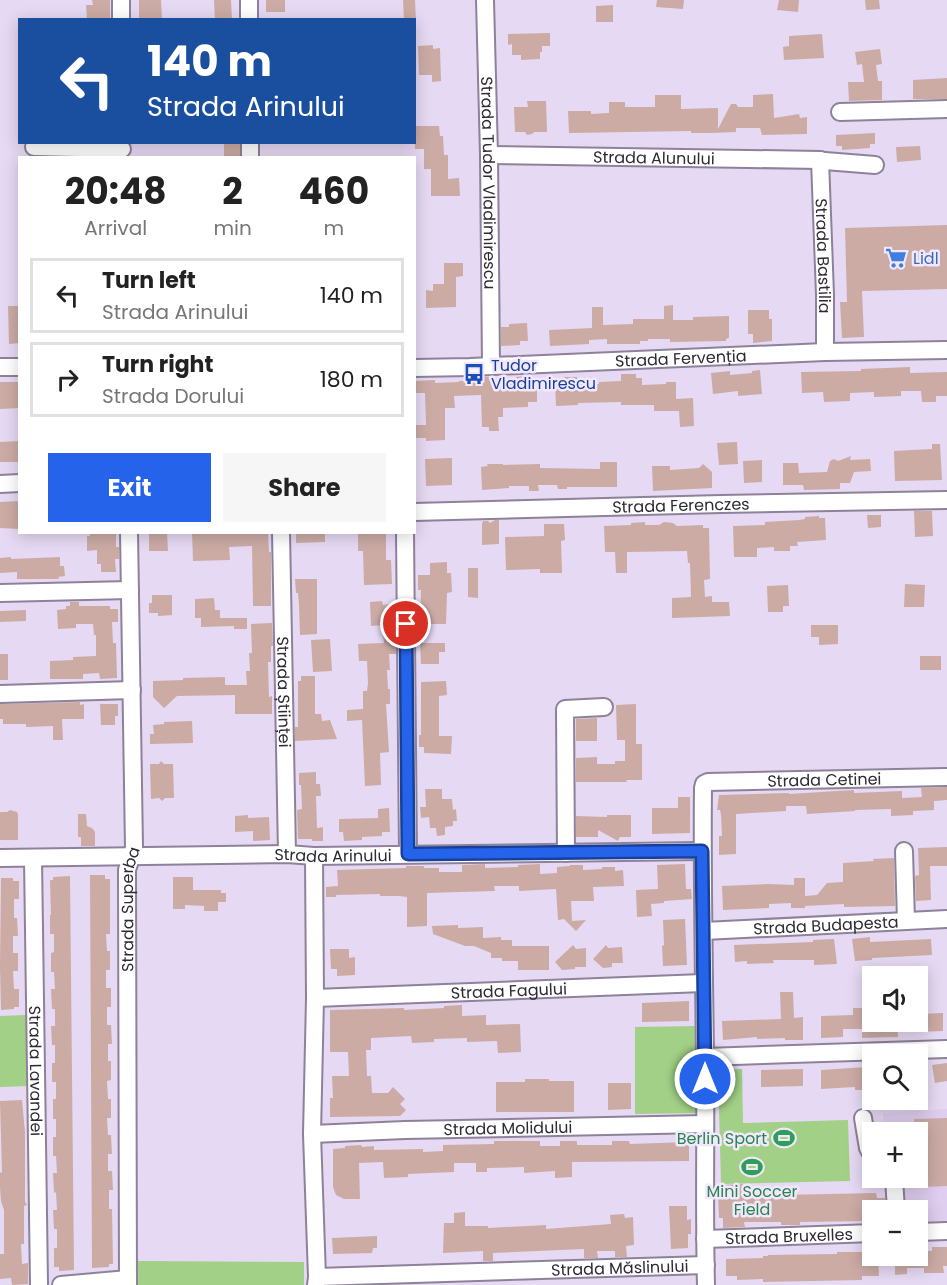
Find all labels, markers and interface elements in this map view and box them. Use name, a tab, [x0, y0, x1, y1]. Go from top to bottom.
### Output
text: 140 m	[147, 32, 272, 91]
icon: left	[48, 42, 126, 120]
street label: Strada Tudor Vladimirescu	[475, 76, 502, 290]
text: Strada Arinului	[147, 88, 345, 125]
street label: Strada Alunului	[593, 145, 715, 170]
text: 20:48	[65, 166, 167, 217]
text: 2	[222, 166, 243, 217]
text: 460	[298, 166, 369, 217]
street label: Strada Bastilia	[810, 198, 837, 314]
text: Arrival	[84, 214, 147, 242]
text: min	[213, 214, 252, 242]
text: m	[324, 214, 344, 242]
supermarket icon: Lidl	[884, 246, 908, 270]
place label: Lidl	[913, 247, 939, 270]
text: Turn left	[102, 265, 196, 296]
icon: left	[51, 279, 84, 312]
text: 140 m	[320, 280, 383, 311]
text: Strada Arinului	[102, 298, 248, 326]
street label: Strada Fervenția	[615, 344, 747, 372]
text: Turn right	[102, 349, 213, 380]
place label: Tudor Vladimirescu	[491, 354, 596, 395]
bus stop icon: Tudor Vladimirescu	[462, 362, 486, 386]
icon: right	[51, 363, 84, 396]
text: 180 m	[320, 364, 383, 395]
text: Strada Dorului	[102, 382, 244, 410]
button: Exit	[48, 453, 211, 522]
button: Share	[223, 453, 386, 522]
street label: Strada Ferenczes	[612, 492, 750, 518]
pin	[380, 598, 431, 649]
icon: arrive	[389, 607, 422, 640]
street label: Strada Științei	[271, 636, 297, 748]
street label: Strada Cetinei	[767, 767, 882, 792]
street label: Strada Arinului	[274, 842, 392, 868]
street label: Strada Superba	[115, 844, 145, 972]
street label: Strada Budapesta	[753, 910, 899, 940]
map controls	[862, 966, 928, 1266]
button: sound	[862, 966, 928, 1032]
street label: Strada Fagului	[450, 977, 567, 1004]
street label: Strada Lavandei	[24, 1006, 48, 1136]
button: search	[862, 1044, 928, 1110]
position arrow	[673, 1047, 737, 1111]
street label: Strada Molidului	[443, 1115, 573, 1141]
button: +	[862, 1122, 928, 1188]
sports icon: Berlin Sport	[772, 1126, 796, 1150]
place label: Berlin Sport	[677, 1127, 767, 1150]
sports icon: Mini Soccer Field	[740, 1155, 764, 1179]
place label: Mini Soccer Field	[706, 1180, 798, 1221]
button: −	[862, 1200, 928, 1266]
street label: Strada Bruxelles	[725, 1222, 853, 1250]
street label: Strada Măslinului	[551, 1254, 689, 1281]

